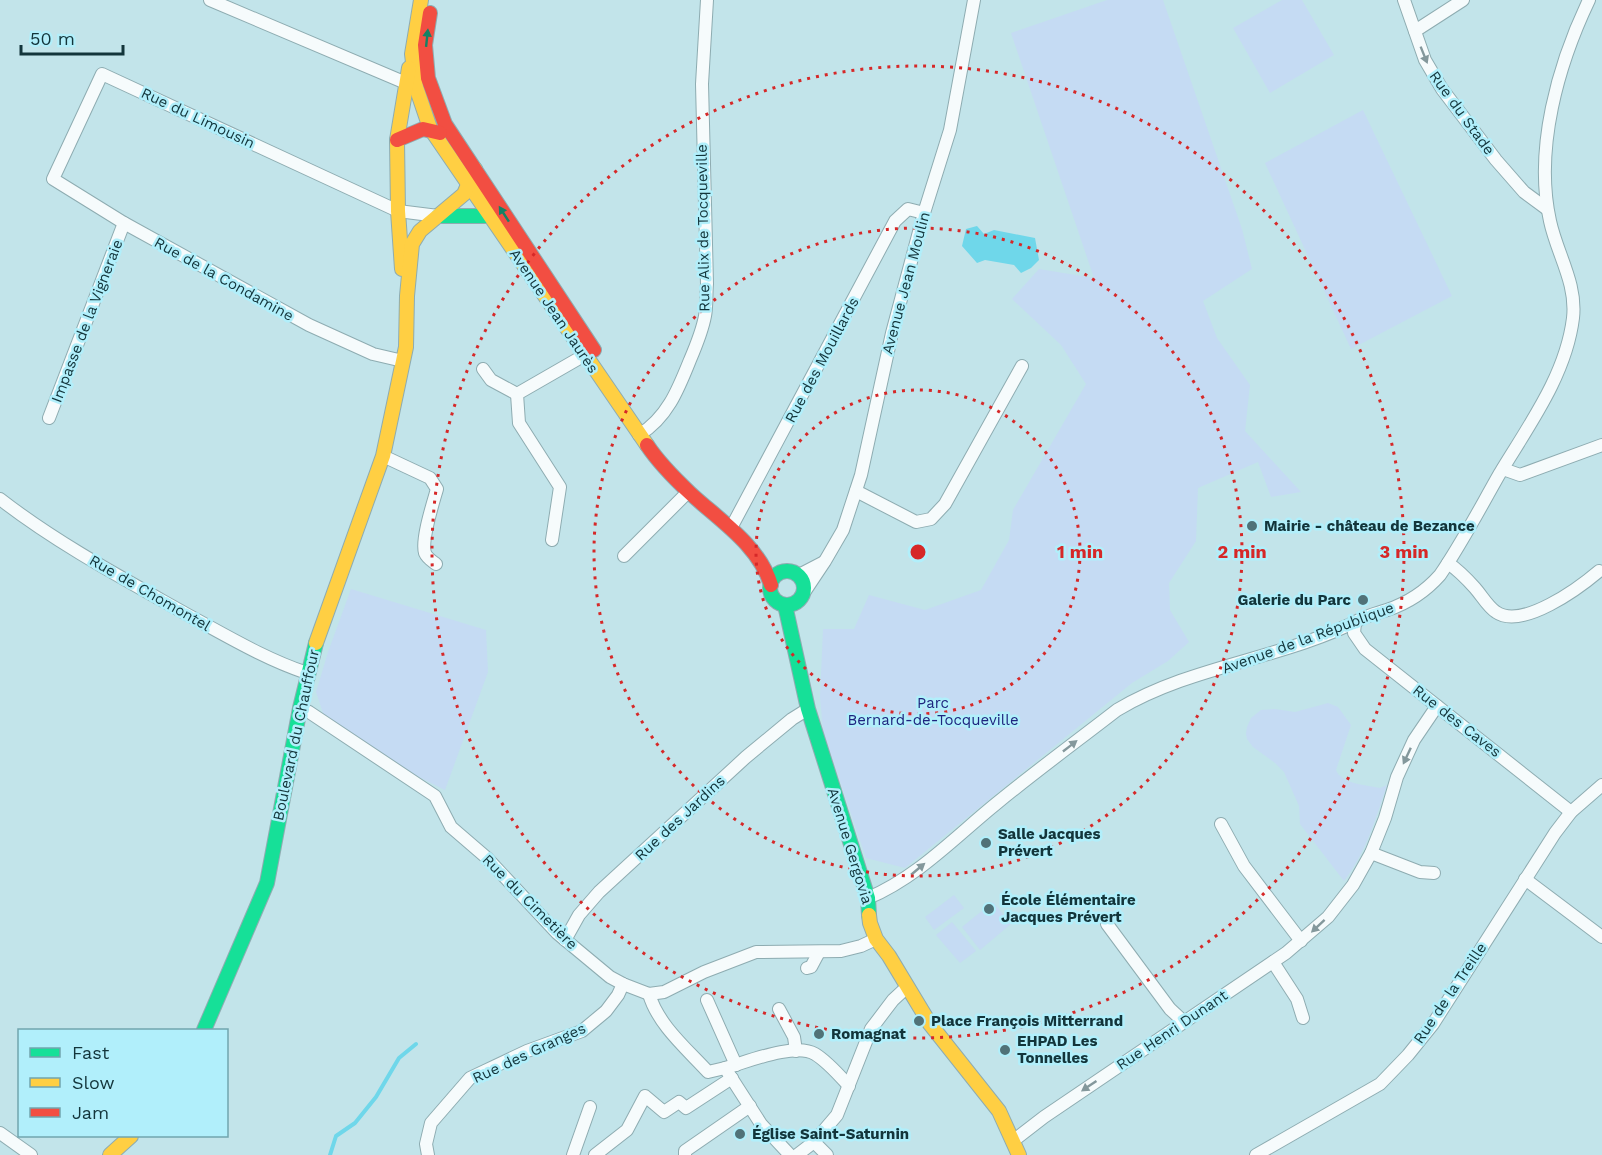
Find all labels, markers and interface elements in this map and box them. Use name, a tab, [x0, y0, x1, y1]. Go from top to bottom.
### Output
scale bar	[21, 18, 123, 56]
text: 50 m	[30, 28, 75, 49]
one-way arrow	[422, 29, 432, 48]
one-way arrow	[1420, 46, 1429, 64]
street label: Rue du Stade	[1426, 68, 1498, 158]
street label: Rue du Limousin	[138, 84, 258, 152]
street label: Rue Alix de Tocqueville	[693, 144, 713, 312]
one-way arrow	[498, 206, 510, 222]
street label: Avenue Jean Moulin	[878, 210, 934, 356]
street label: Rue de la Condamine	[151, 233, 297, 325]
street label: Impasse de la Vigneraie	[48, 237, 126, 405]
street label: Avenue Jean Jaurès	[506, 246, 602, 377]
street label: Rue des Mouillards	[781, 294, 863, 426]
place label: Mairie - château de Bezance	[1264, 517, 1475, 535]
marker: Mairie - château de Bezance	[1245, 519, 1259, 533]
text: 1 min	[1057, 541, 1103, 562]
text: 2 min	[1217, 541, 1267, 562]
text: 3 min	[1379, 541, 1429, 562]
centre of rings	[908, 542, 928, 562]
street label: Rue de Chomontel	[86, 551, 214, 635]
place label: Galerie du Parc	[1238, 591, 1351, 609]
marker: Galerie du Parc	[1356, 593, 1370, 607]
street label: Avenue de la République	[1220, 598, 1396, 678]
street label: Boulevard du Chauffour	[269, 648, 323, 822]
street label: Rue des Caves	[1409, 681, 1505, 761]
park label: Parc Bernard-de-Tocqueville	[847, 694, 1019, 729]
one-way arrow	[1062, 740, 1078, 753]
one-way arrow	[1402, 747, 1411, 764]
street label: Rue des Jardins	[631, 772, 729, 864]
street label: Avenue Gergovia	[824, 786, 876, 907]
place label: Salle Jacques Prévert	[998, 825, 1101, 860]
marker: Salle Jacques Prévert	[979, 836, 993, 850]
street label: Rue du Cimetière	[479, 851, 581, 953]
one-way arrow	[910, 862, 926, 875]
place label: École Élémentaire Jacques Prévert	[1001, 891, 1136, 926]
marker: École Élémentaire Jacques Prévert	[982, 902, 996, 916]
one-way arrow	[1311, 919, 1326, 932]
street label: Rue de la Treille	[1410, 939, 1490, 1047]
street label: Rue Henri Dunant	[1113, 986, 1232, 1074]
place label: Place François Mitterrand	[931, 1012, 1123, 1030]
marker: Place François Mitterrand	[912, 1014, 926, 1028]
street label: Rue des Granges	[469, 1019, 589, 1087]
place label: Romagnat	[831, 1025, 906, 1043]
marker: Romagnat	[812, 1027, 826, 1041]
legend	[18, 1029, 228, 1137]
place label: EHPAD Les Tonnelles	[1017, 1032, 1097, 1067]
text: Fast	[72, 1042, 110, 1063]
marker: EHPAD Les Tonnelles	[998, 1043, 1012, 1057]
text: Slow	[72, 1072, 115, 1093]
one-way arrow	[1082, 1080, 1098, 1092]
text: Jam	[72, 1102, 109, 1123]
place label: Église Saint-Saturnin	[752, 1125, 909, 1143]
marker: Église Saint-Saturnin	[733, 1127, 747, 1141]

